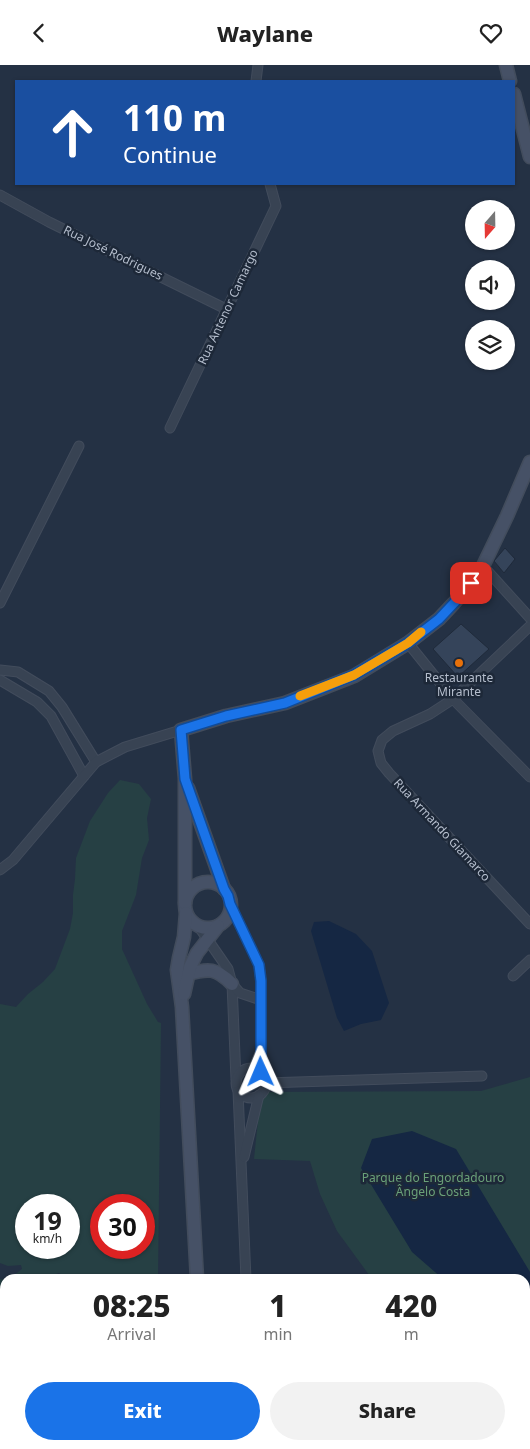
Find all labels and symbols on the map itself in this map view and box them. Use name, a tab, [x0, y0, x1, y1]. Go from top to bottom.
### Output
north arrow	[465, 200, 515, 250]
street label: Rua José Rodrigues	[61, 221, 166, 284]
street label: Rua Antenor Camargo	[193, 246, 262, 367]
pin	[450, 562, 492, 604]
marker: Restaurante Mirante	[453, 657, 465, 669]
place label: Restaurante Mirante	[425, 669, 493, 700]
street label: Rua Armando Giamarco	[390, 775, 495, 885]
position arrow	[234, 1045, 286, 1097]
park label: Parque do Engordadouro Ângelo Costa	[362, 1169, 504, 1200]
speed limit sign: 30	[90, 1194, 155, 1259]

